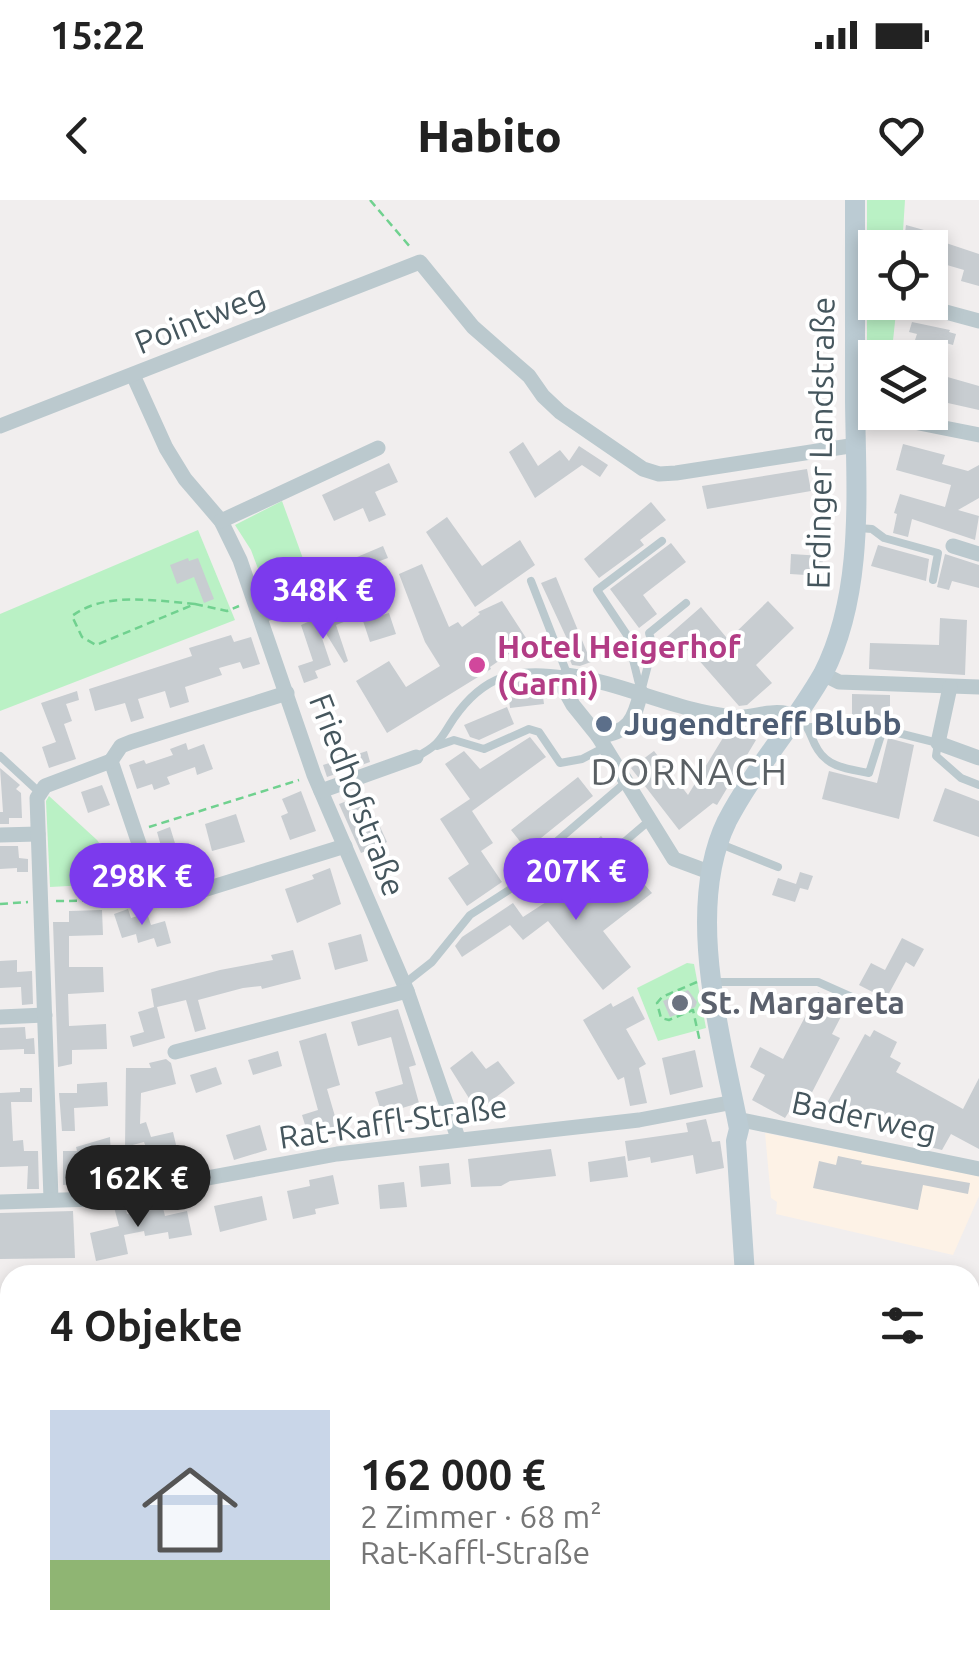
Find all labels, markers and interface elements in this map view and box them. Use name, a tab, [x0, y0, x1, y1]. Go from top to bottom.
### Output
text: 15:22	[50, 14, 145, 56]
icon: back	[50, 108, 105, 163]
icon: heart	[874, 108, 929, 163]
text: Habito	[417, 110, 562, 161]
map controls	[858, 230, 948, 430]
button: locate	[858, 230, 948, 320]
street label: Pointweg	[129, 276, 270, 360]
street label: Erdinger Landstraße	[799, 297, 841, 589]
button: layers	[858, 340, 948, 430]
pin: 348K €	[242, 557, 404, 642]
text: 348K €	[272, 571, 374, 607]
place label: Hotel Heigerhof (Garni)	[497, 628, 741, 701]
marker: Hotel Heigerhof (Garni)	[466, 654, 488, 676]
street label: Friedhofstraße	[303, 688, 413, 901]
place label: Jugendtreff Blubb	[624, 705, 902, 741]
marker: Jugendtreff Blubb	[593, 713, 615, 735]
district label: DORNACH	[591, 750, 789, 792]
pin: 207K €	[495, 838, 657, 923]
pin: 298K €	[61, 843, 223, 928]
text: 207K €	[525, 852, 627, 888]
text: 298K €	[91, 857, 193, 893]
place label: St. Margareta	[700, 984, 905, 1020]
marker: St. Margareta	[669, 992, 691, 1014]
street label: Baderweg	[789, 1083, 940, 1149]
street label: Rat-Kaffl-Straße	[276, 1087, 509, 1155]
pin: 162K €	[57, 1145, 219, 1230]
text: 162K €	[87, 1159, 189, 1195]
icon: filters	[875, 1298, 930, 1353]
text: 4 Objekte	[50, 1302, 243, 1349]
icon: home	[130, 1450, 250, 1570]
text: 162 000 €	[360, 1451, 546, 1498]
text: 2 Zimmer · 68 m²	[360, 1498, 602, 1534]
text: Rat-Kaffl-Straße	[360, 1534, 590, 1570]

